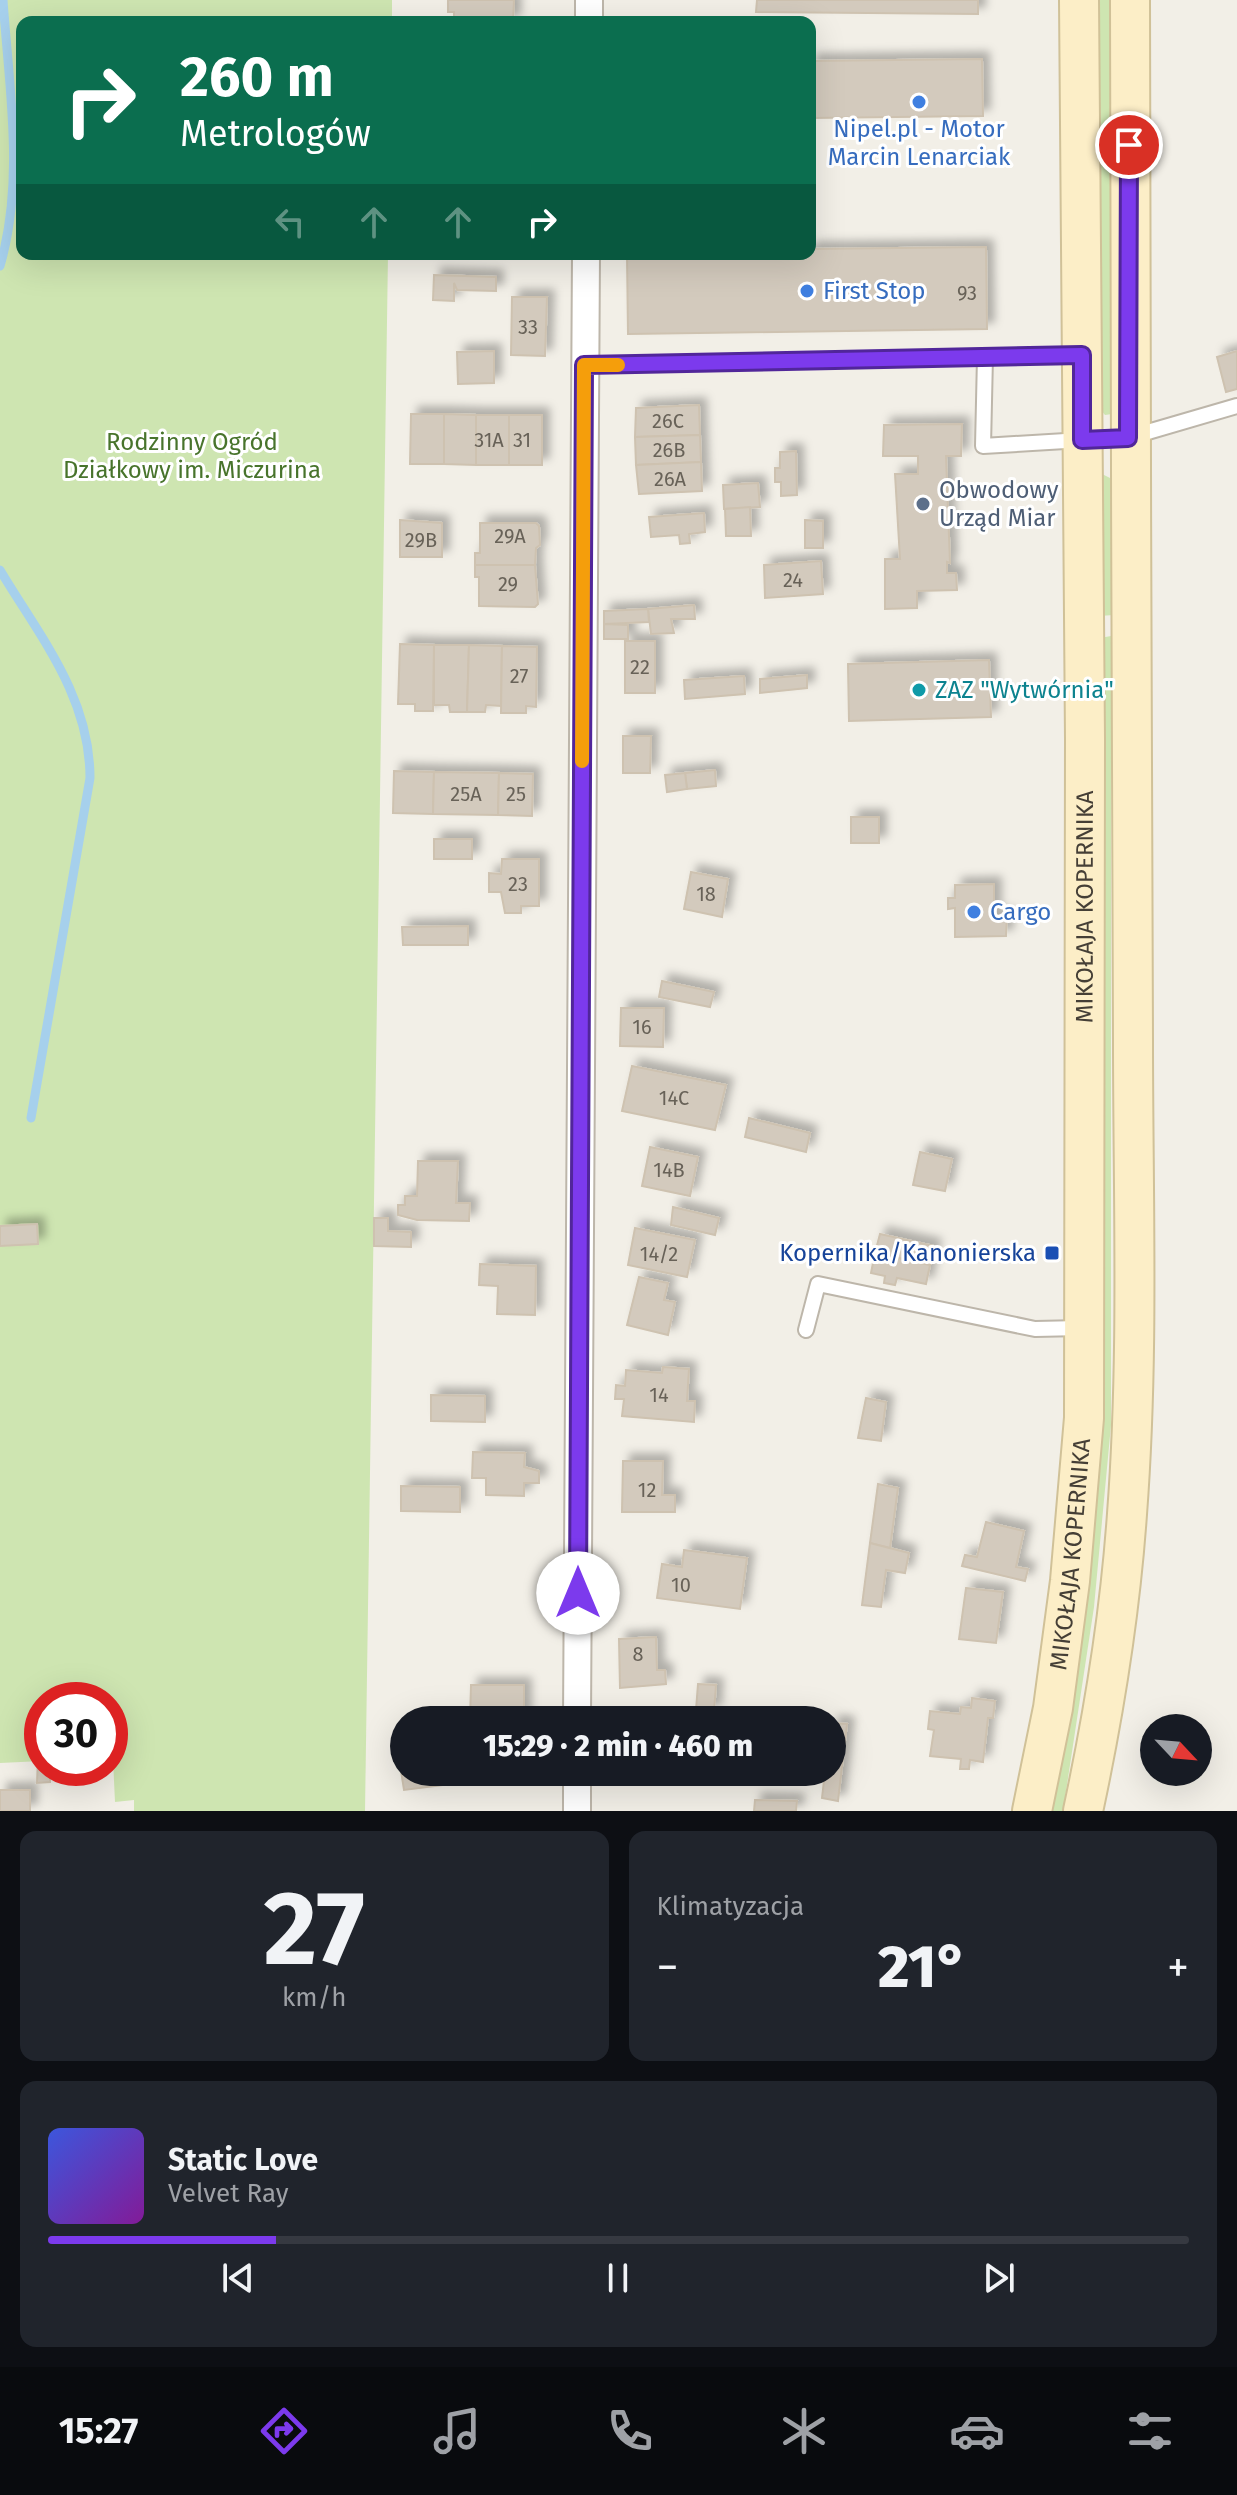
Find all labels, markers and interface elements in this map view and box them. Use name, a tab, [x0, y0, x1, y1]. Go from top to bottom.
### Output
text: 260 m	[180, 44, 334, 111]
icon: right	[48, 48, 152, 152]
marker: Nipel.pl - Motor Marcin Lenarciak	[910, 93, 928, 111]
pin	[1095, 111, 1163, 179]
text: Metrologów	[180, 112, 371, 156]
place label: Nipel.pl - Motor Marcin Lenarciak	[828, 115, 1011, 171]
icon: arrive	[1107, 123, 1151, 167]
icon: left	[268, 200, 312, 244]
icon: ahead	[352, 200, 396, 244]
icon: ahead	[436, 200, 480, 244]
icon: right	[520, 200, 564, 244]
place label: First Stop	[823, 277, 926, 305]
house number: 93	[957, 281, 977, 305]
marker: First Stop	[798, 282, 816, 300]
house number: 33	[518, 315, 538, 339]
house number: 26C	[652, 409, 684, 433]
park label: Rodzinny Ogród Działkowy im. Miczurina	[63, 428, 321, 484]
house number: 31A	[474, 428, 504, 452]
house number: 31	[513, 428, 531, 452]
house number: 26B	[653, 438, 685, 462]
house number: 26A	[654, 467, 687, 491]
place label: Obwodowy Urząd Miar	[939, 476, 1059, 532]
marker: Obwodowy Urząd Miar	[914, 495, 932, 513]
house number: 29A	[494, 524, 526, 548]
house number: 29B	[405, 528, 437, 552]
house number: 24	[783, 568, 803, 592]
house number: 29	[498, 572, 518, 596]
house number: 22	[630, 655, 650, 679]
house number: 27	[510, 664, 528, 688]
place label: ZAZ "Wytwórnia"	[935, 676, 1114, 704]
marker: ZAZ "Wytwórnia"	[910, 681, 928, 699]
house number: 25A	[450, 782, 482, 806]
house number: 25	[506, 782, 526, 806]
street label: MIKOŁAJA KOPERNIKA	[1071, 790, 1099, 1023]
house number: 23	[508, 872, 528, 896]
house number: 18	[696, 882, 716, 906]
place label: Cargo	[990, 898, 1051, 926]
marker: Cargo	[965, 903, 983, 921]
house number: 16	[632, 1015, 652, 1039]
house number: 14C	[659, 1086, 689, 1110]
house number: 14B	[653, 1158, 685, 1182]
place label: Kopernika/Kanonierska	[779, 1239, 1036, 1267]
house number: 14/2	[640, 1242, 678, 1266]
marker: Kopernika/Kanonierska	[1043, 1244, 1061, 1262]
house number: 14	[649, 1383, 669, 1407]
street label: MIKOŁAJA KOPERNIKA	[1044, 1437, 1096, 1672]
house number: 12	[638, 1478, 656, 1502]
position arrow	[536, 1551, 620, 1635]
house number: 10	[671, 1573, 691, 1597]
house number: 8	[632, 1642, 644, 1666]
speed limit sign: 30	[24, 1682, 128, 1786]
north arrow	[1140, 1714, 1212, 1786]
map controls	[1140, 1714, 1212, 1786]
text: 15:29 · 2 min · 460 m	[483, 1728, 753, 1764]
text: 27	[264, 1867, 365, 1992]
text: Klimatyzacja	[657, 1891, 804, 1922]
text: 21°	[878, 1931, 968, 2003]
text: −	[657, 1941, 679, 1994]
text: +	[1167, 1941, 1189, 1994]
text: km/h	[282, 1982, 346, 2013]
text: Static Love	[168, 2142, 318, 2178]
text: Velvet Ray	[168, 2178, 288, 2209]
icon: previous	[216, 2256, 260, 2300]
icon: pause	[596, 2256, 640, 2300]
icon: next	[977, 2256, 1021, 2300]
icon: directions	[256, 2403, 312, 2459]
icon: music	[429, 2403, 485, 2459]
icon: phone	[602, 2403, 658, 2459]
icon: climate	[776, 2403, 832, 2459]
icon: car	[949, 2403, 1005, 2459]
icon: filters	[1122, 2403, 1178, 2459]
text: 15:27	[59, 2409, 138, 2453]

